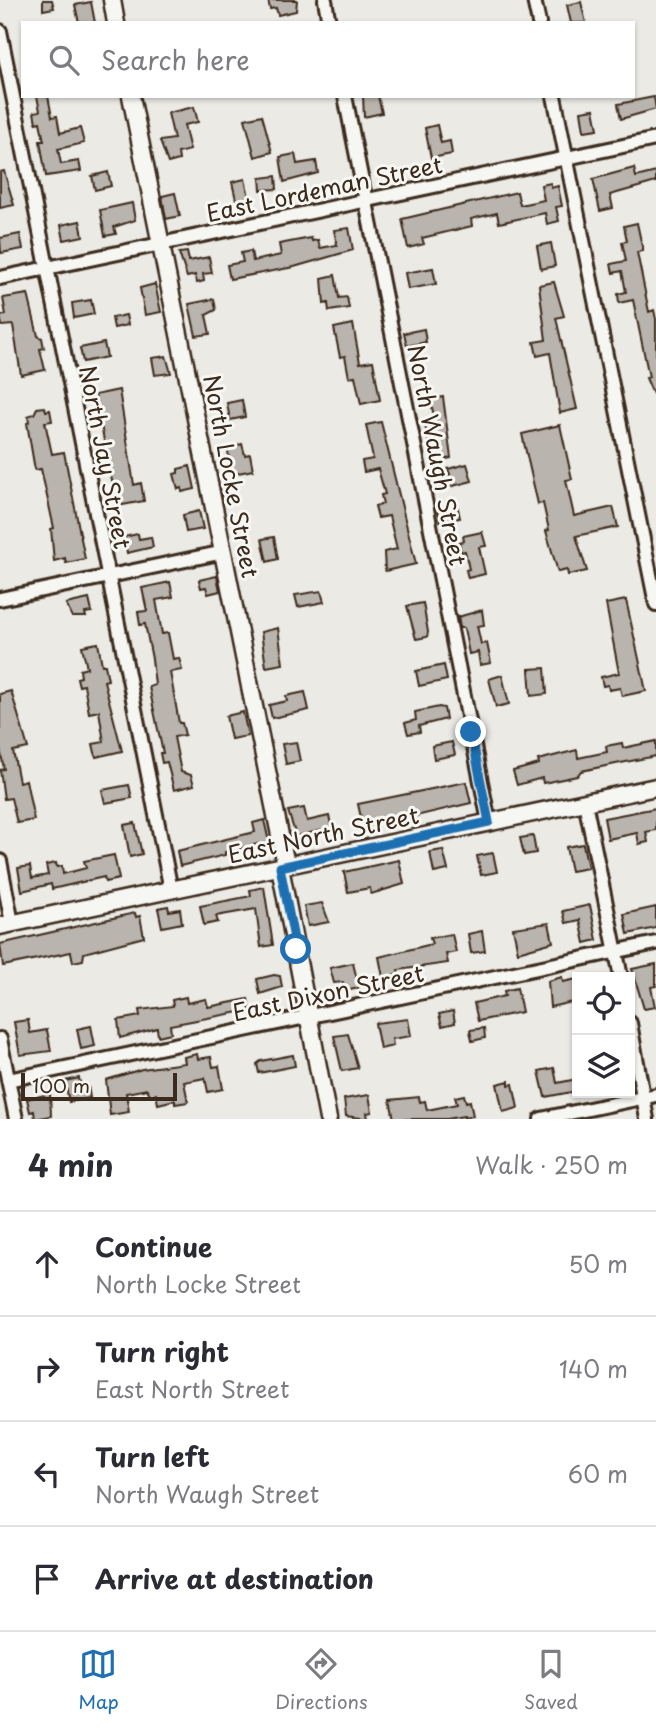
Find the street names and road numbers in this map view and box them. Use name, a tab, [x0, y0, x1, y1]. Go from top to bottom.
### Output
street label: East Lordeman Street	[203, 146, 445, 230]
street label: North Waugh Street	[399, 342, 477, 568]
street label: North Jay Street	[71, 362, 141, 552]
street label: North Locke Street	[195, 372, 269, 580]
street label: East North Street	[224, 797, 422, 871]
street label: East Dixon Street	[229, 955, 427, 1029]

